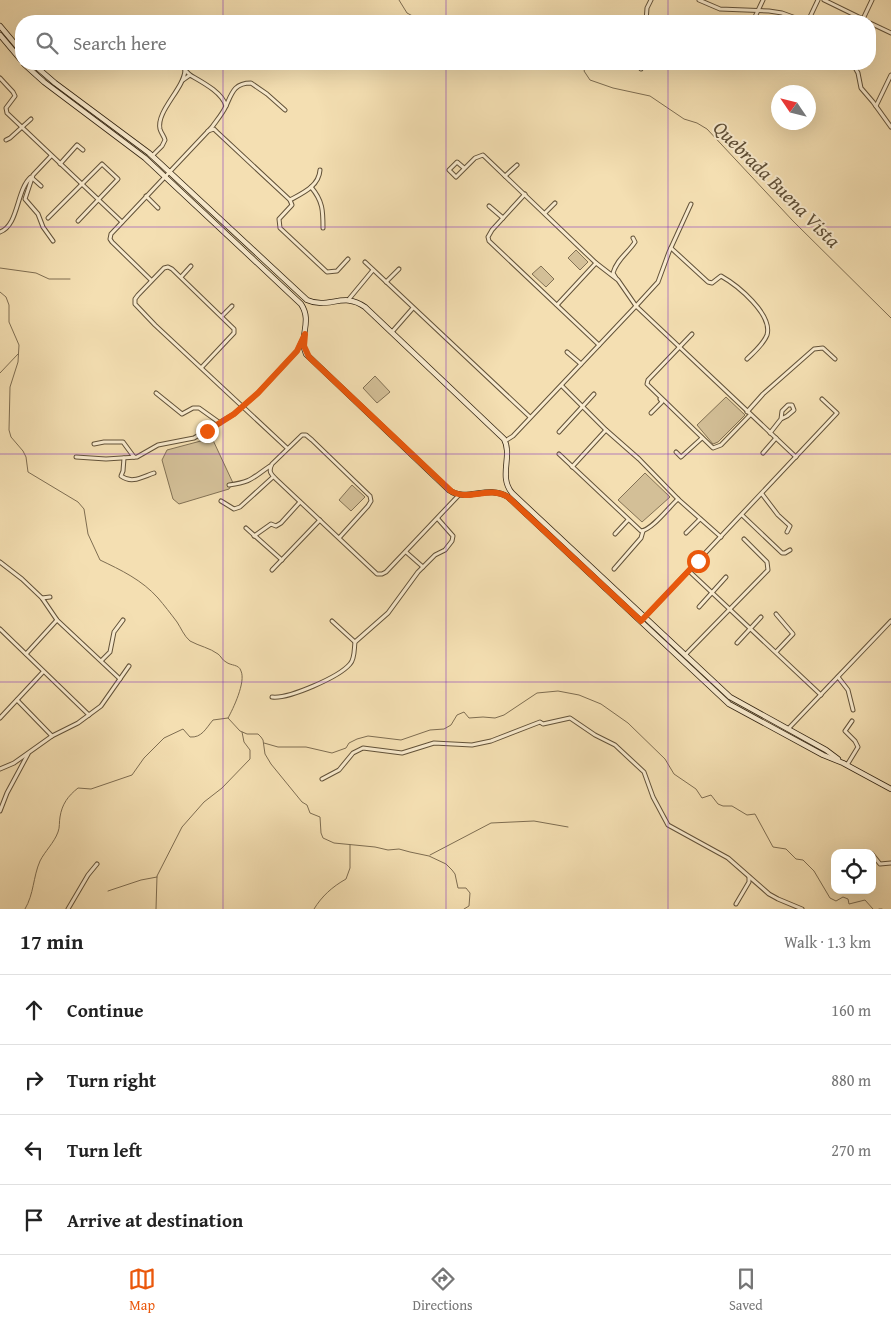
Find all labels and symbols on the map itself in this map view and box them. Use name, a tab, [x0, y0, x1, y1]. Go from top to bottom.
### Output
north arrow	[771, 85, 816, 130]
water label: Quebrada Buena Vista	[707, 113, 848, 254]
route end	[196, 420, 219, 443]
route start	[687, 550, 710, 573]

